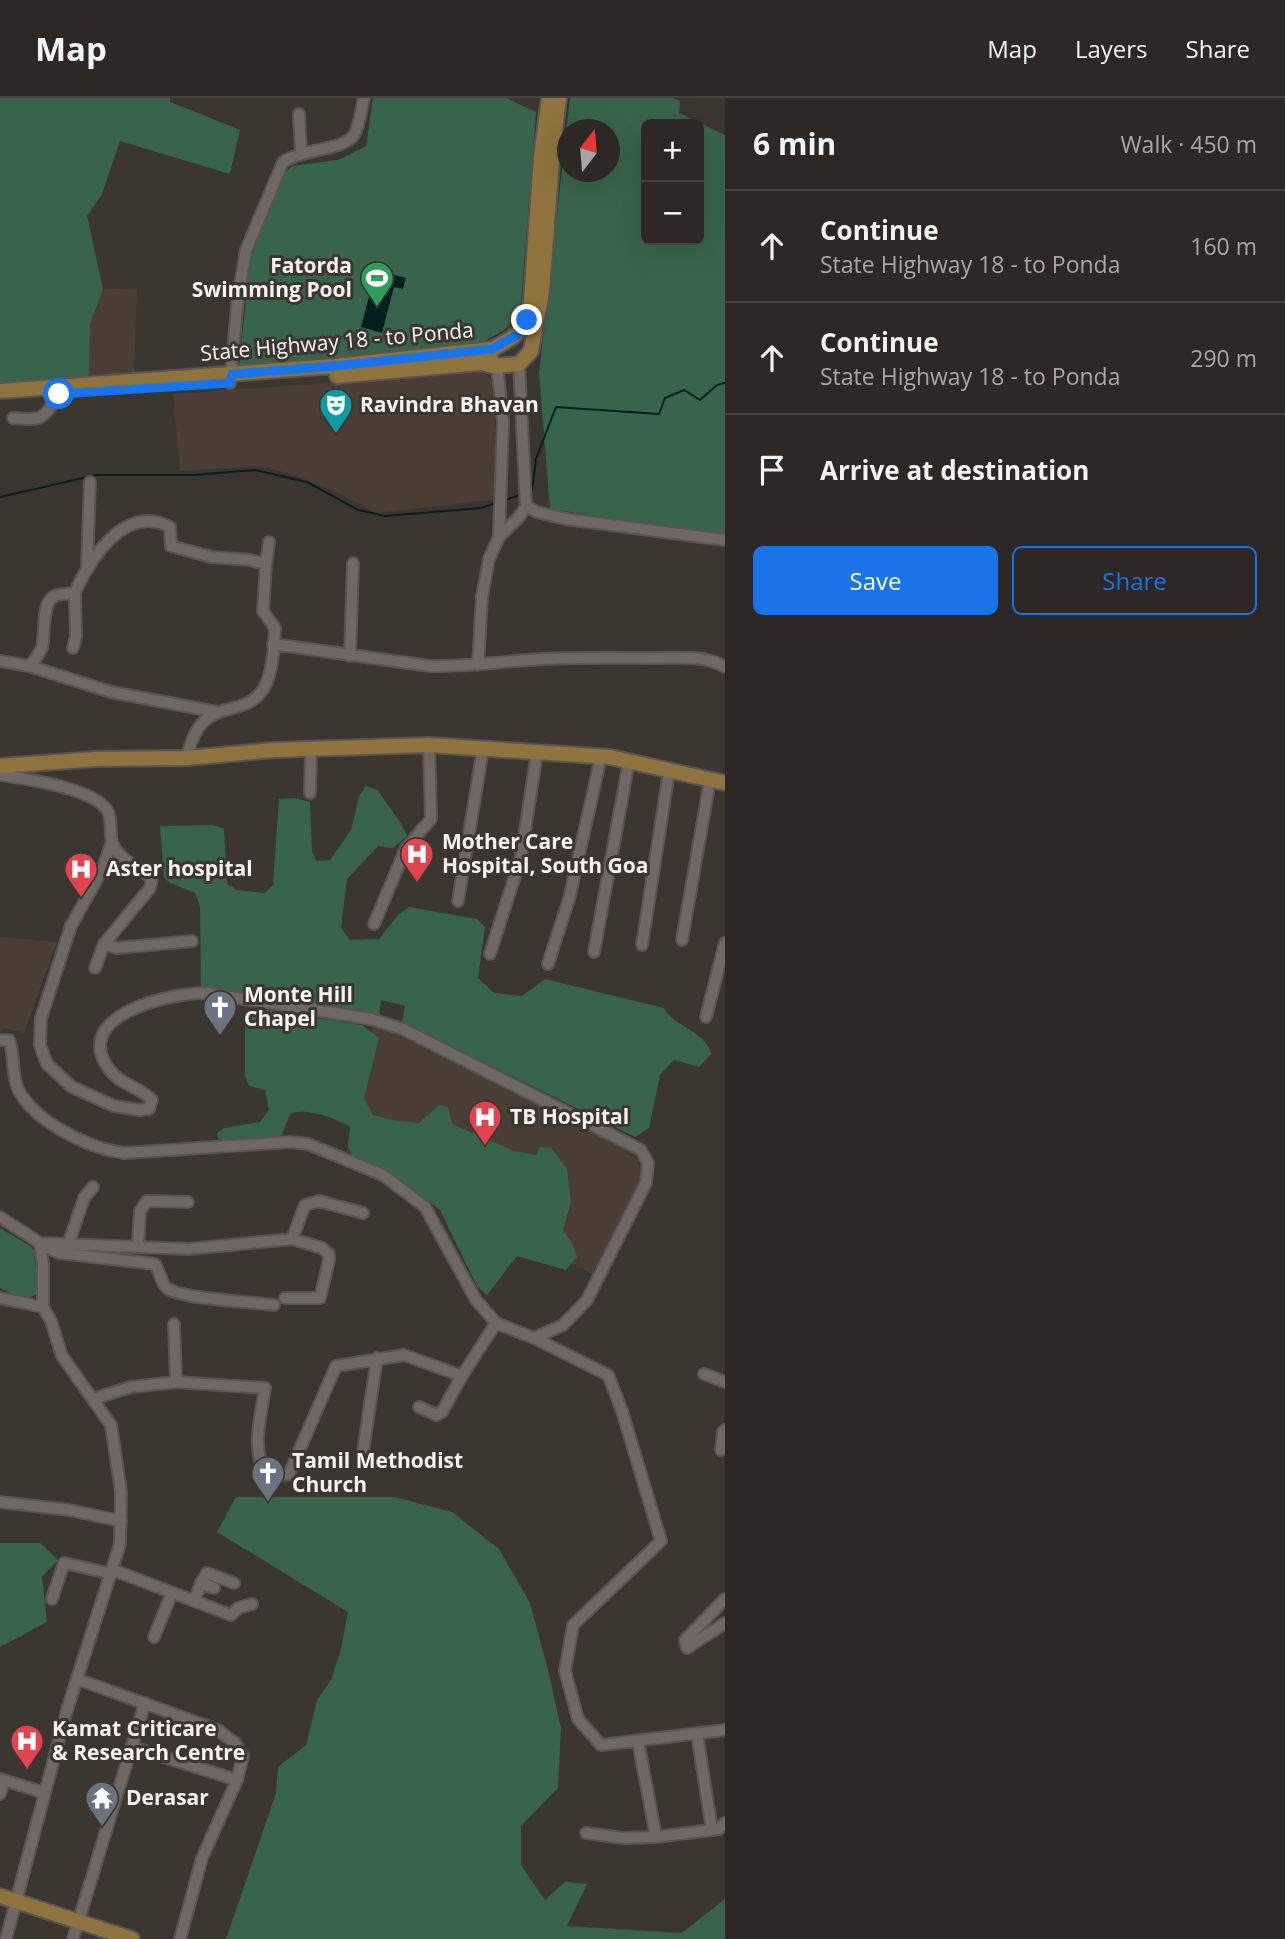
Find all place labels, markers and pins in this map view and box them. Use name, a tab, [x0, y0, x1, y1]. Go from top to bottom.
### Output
place label: Fatorda Swimming Pool	[192, 251, 352, 303]
sports icon: Fatorda Swimming Pool	[358, 259, 396, 308]
theatre icon: Ravindra Bhavan	[317, 386, 355, 435]
place label: Ravindra Bhavan	[360, 390, 539, 418]
place label: Mother Care Hospital, South Goa	[442, 827, 649, 879]
hospital icon: Mother Care Hospital, South Goa	[398, 835, 436, 884]
hospital icon: Aster hospital	[62, 850, 100, 899]
place label: Aster hospital	[106, 854, 253, 882]
place label: Monte Hill Chapel	[244, 980, 353, 1032]
church icon: Monte Hill Chapel	[201, 988, 239, 1037]
hospital icon: TB Hospital	[466, 1098, 504, 1147]
place label: TB Hospital	[510, 1102, 629, 1130]
place label: Tamil Methodist Church	[292, 1446, 463, 1498]
church icon: Tamil Methodist Church	[249, 1454, 287, 1503]
place label: Kamat Criticare & Research Centre	[52, 1714, 245, 1766]
hospital icon: Kamat Criticare & Research Centre	[8, 1722, 46, 1771]
temple icon: Derasar	[83, 1779, 121, 1828]
place label: Derasar	[126, 1783, 209, 1811]

